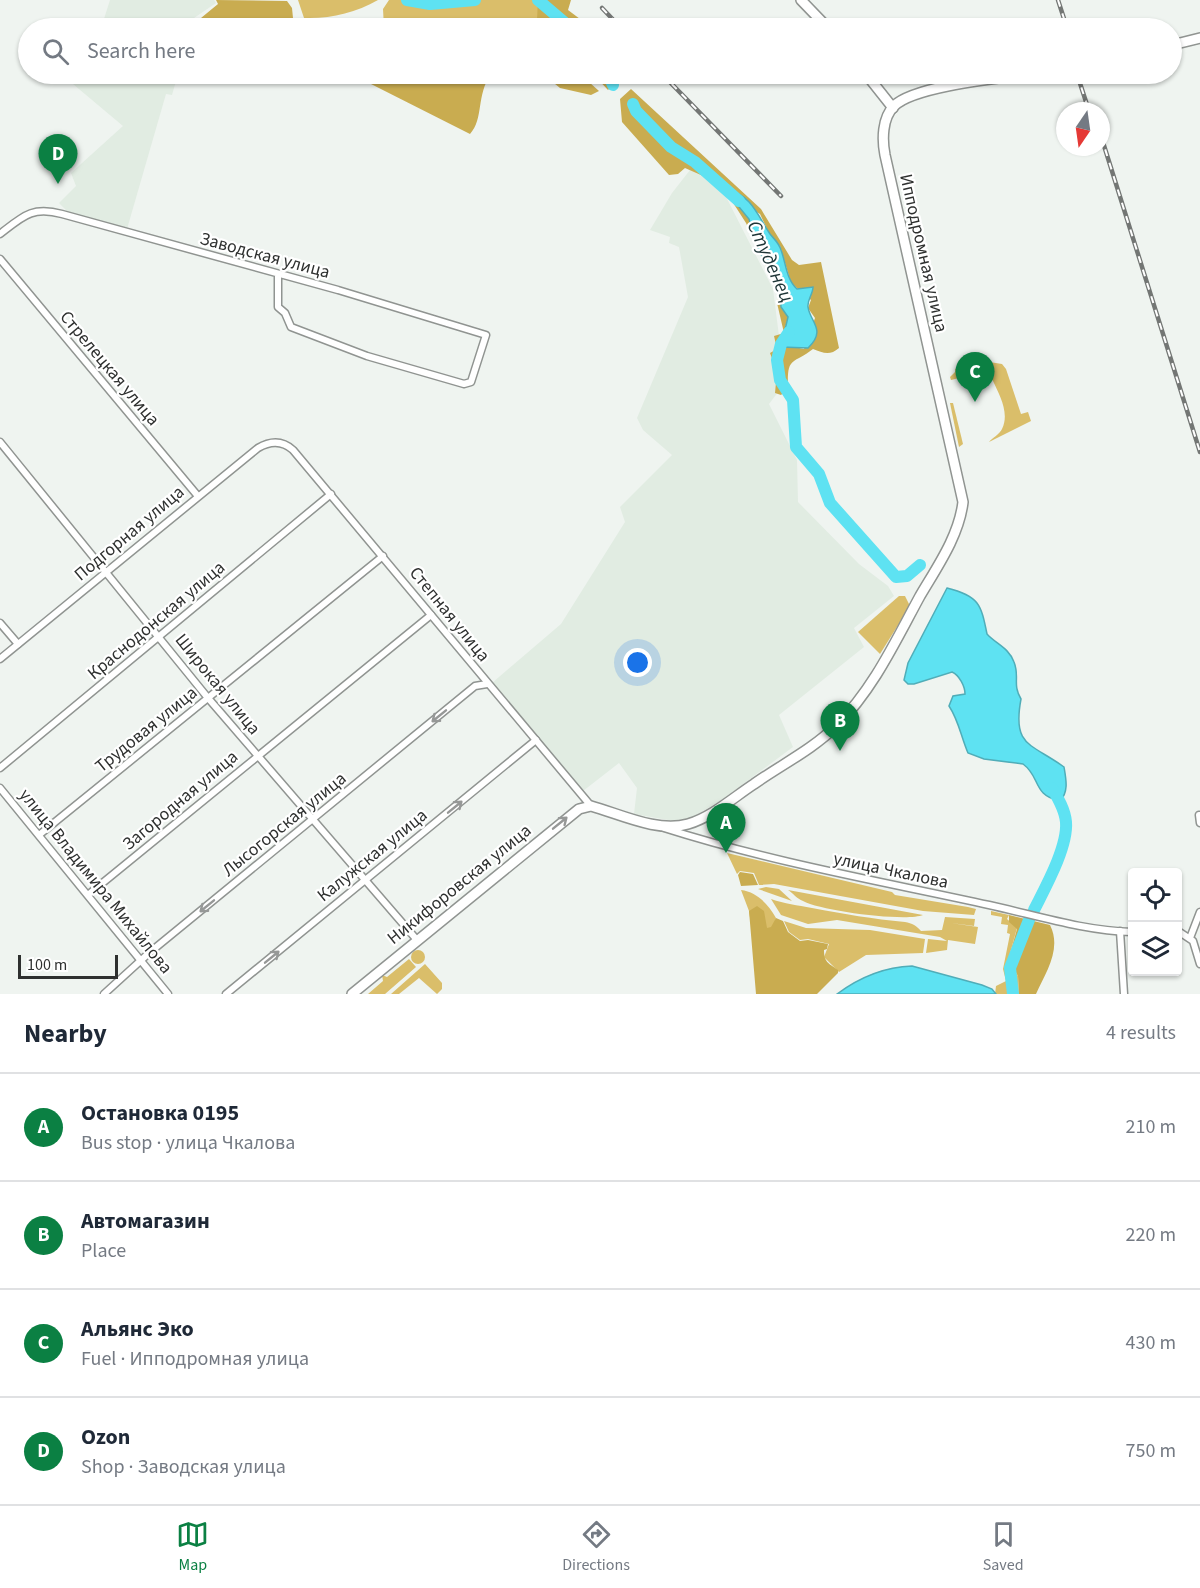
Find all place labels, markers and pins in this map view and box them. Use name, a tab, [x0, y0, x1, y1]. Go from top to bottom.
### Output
pin: D	[38, 134, 78, 184]
pin: C	[956, 352, 994, 402]
pin: B	[820, 702, 860, 751]
pin: A	[706, 804, 746, 853]

